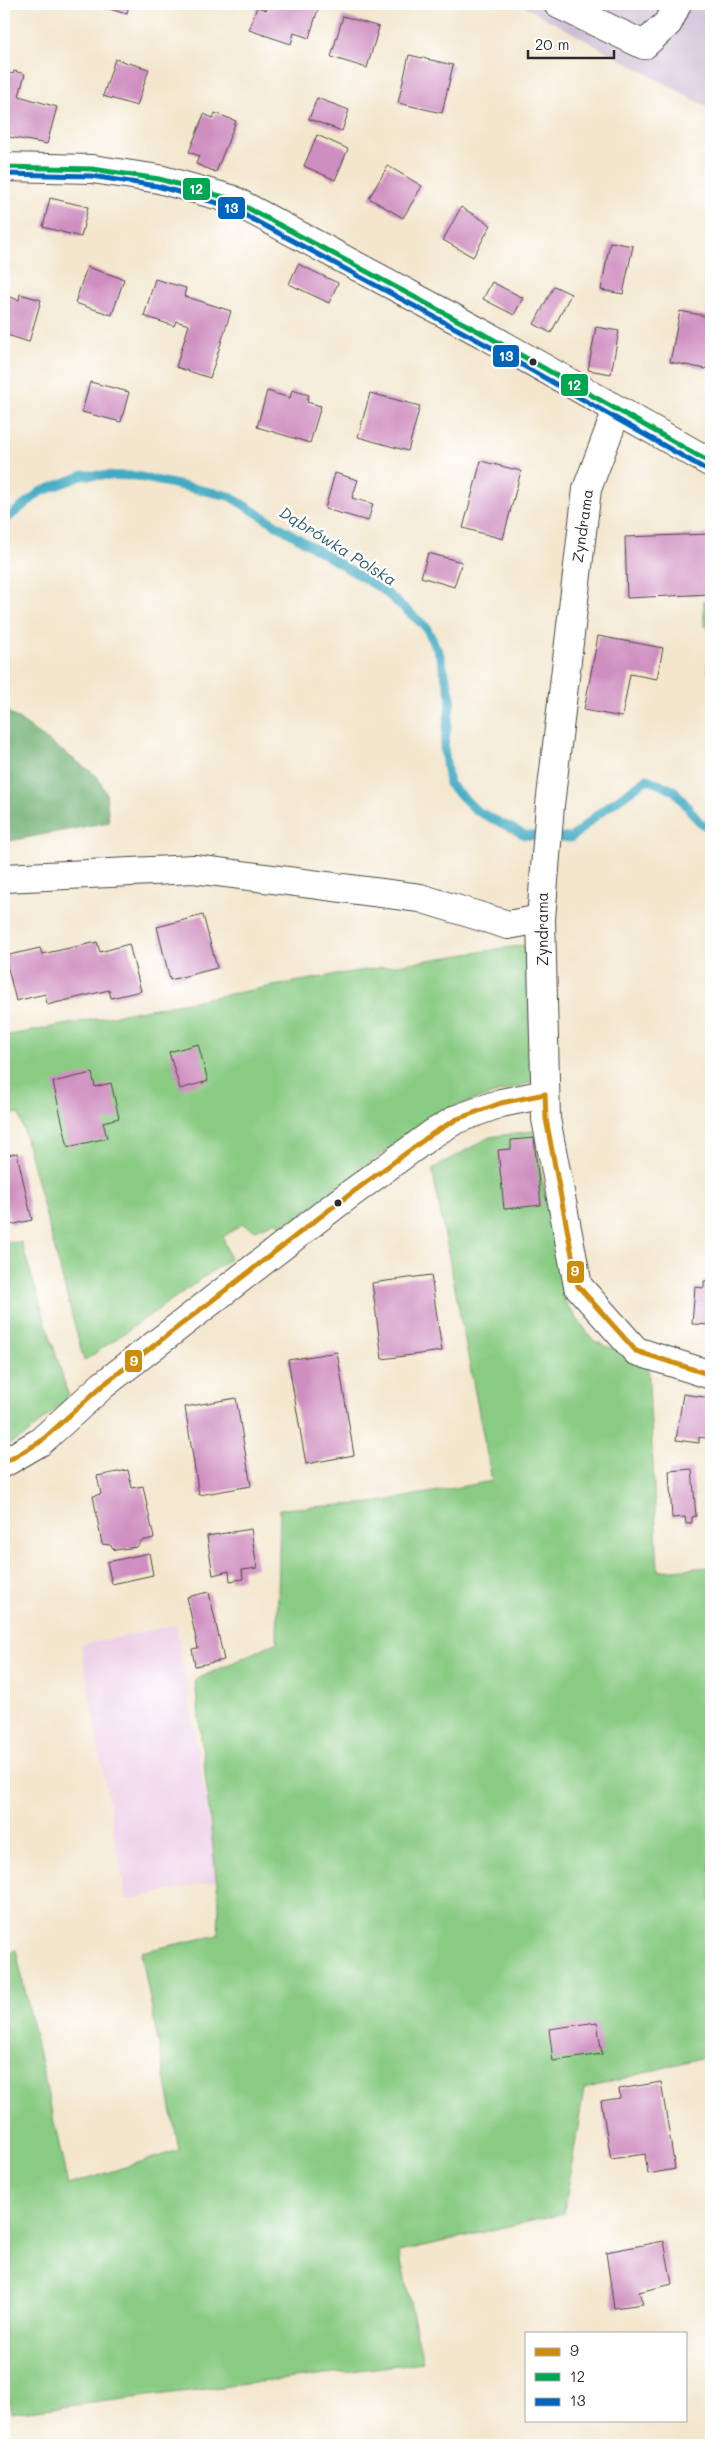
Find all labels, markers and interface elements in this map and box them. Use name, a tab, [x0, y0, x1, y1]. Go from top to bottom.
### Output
scale bar	[528, 28, 614, 60]
text: 20 m	[535, 34, 569, 54]
line badge: 12	[182, 177, 211, 201]
text: 12	[189, 179, 203, 198]
line badge: 13	[217, 196, 246, 220]
text: 13	[224, 198, 238, 217]
line badge: 13	[492, 344, 520, 368]
text: 13	[499, 346, 513, 365]
unlabelled marker	[528, 357, 538, 367]
line badge: 12	[560, 373, 589, 397]
text: 12	[567, 375, 581, 394]
street label: Zyndrama	[567, 488, 597, 564]
water label: Dąbrówka Polska	[276, 501, 401, 590]
street label: Zyndrama	[532, 892, 552, 966]
unlabelled marker	[333, 1198, 343, 1208]
line badge: 9	[566, 1260, 585, 1284]
text: 9	[571, 1261, 580, 1280]
line badge: 9	[124, 1349, 143, 1373]
text: 9	[130, 1351, 139, 1370]
legend	[525, 2332, 688, 2422]
text: 9	[570, 2340, 579, 2360]
text: 12	[570, 2366, 585, 2386]
text: 13	[570, 2390, 586, 2410]

